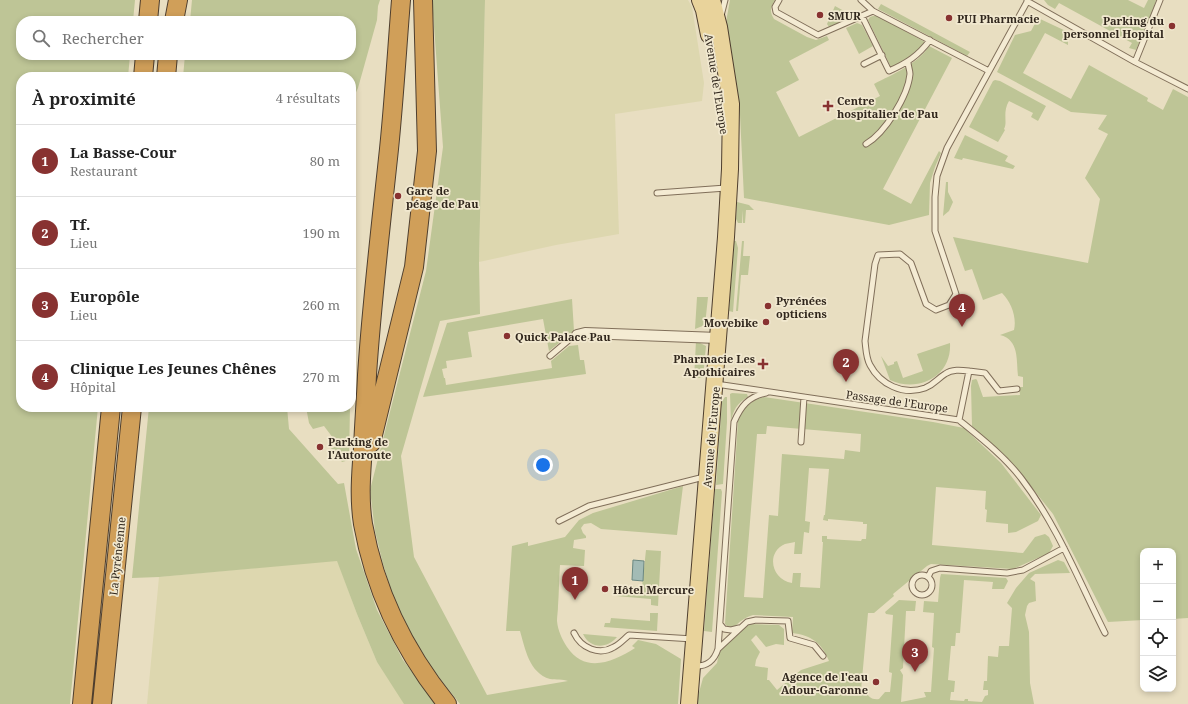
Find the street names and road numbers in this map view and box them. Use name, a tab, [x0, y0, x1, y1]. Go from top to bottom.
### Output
street label: Avenue de l'Europe	[702, 33, 732, 135]
street label: Avenue de l'Europe	[699, 386, 723, 488]
street label: Passage de l'Europe	[845, 386, 949, 416]
street label: La Pyrénéenne	[105, 516, 129, 596]

